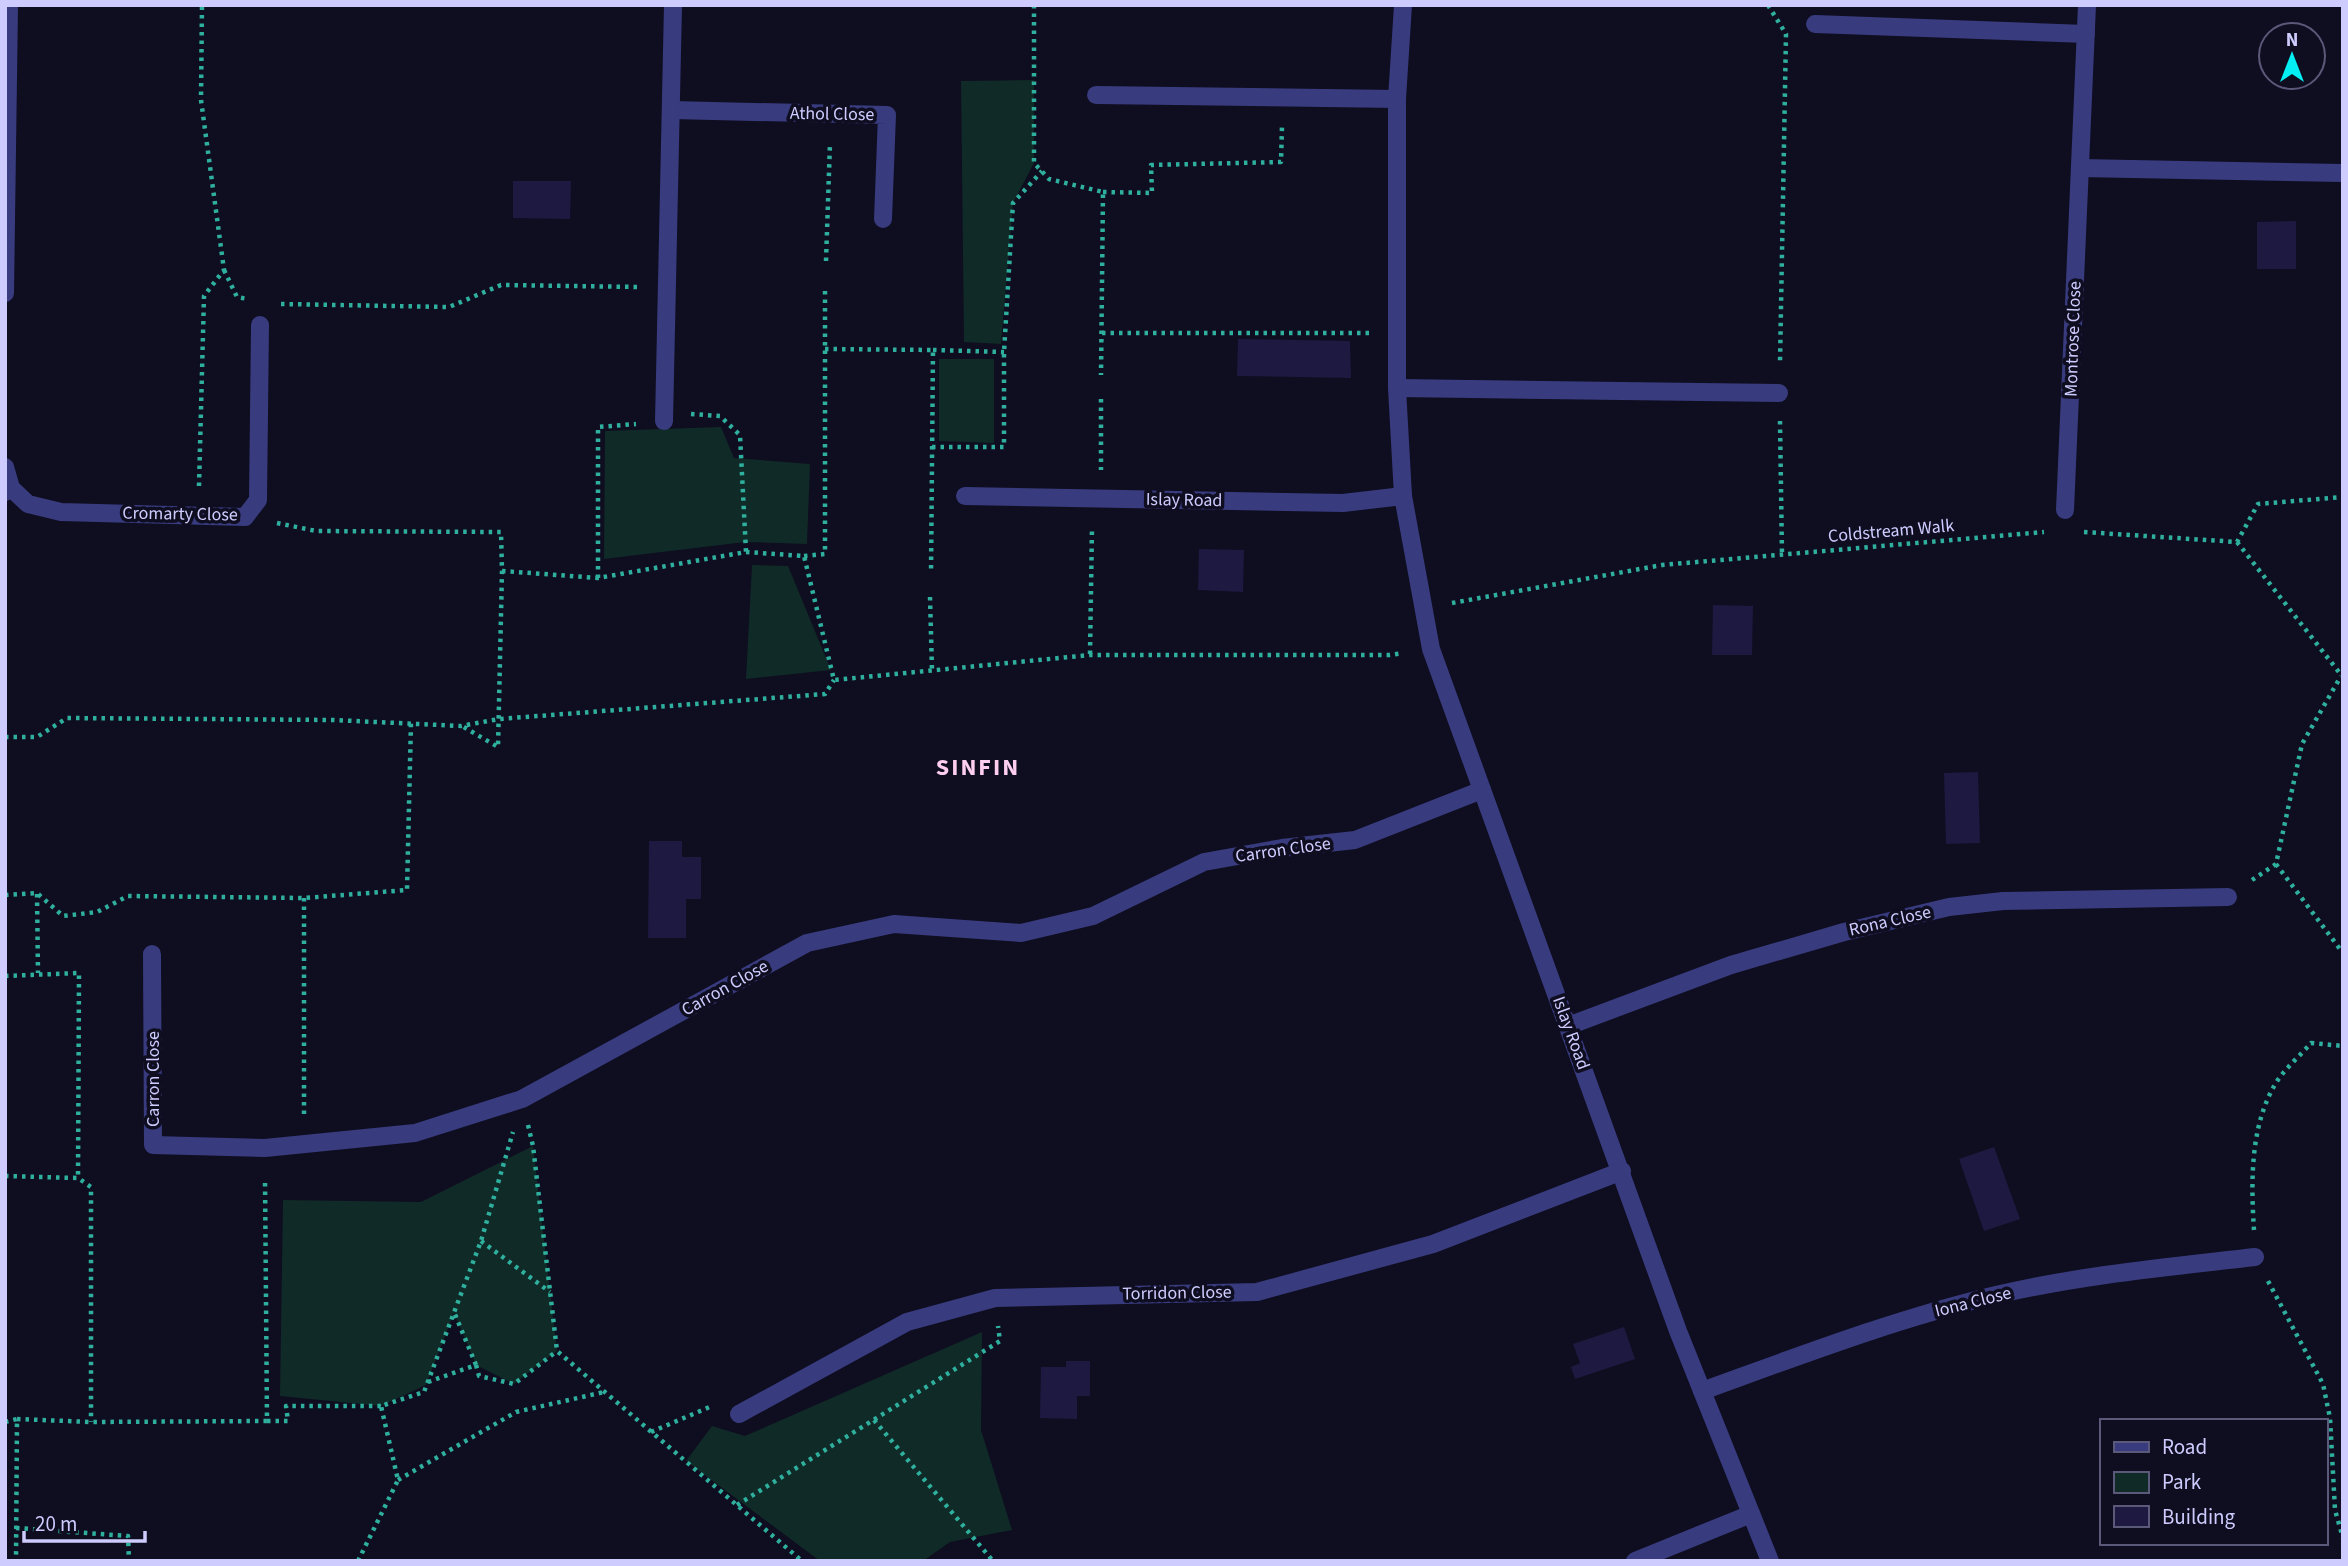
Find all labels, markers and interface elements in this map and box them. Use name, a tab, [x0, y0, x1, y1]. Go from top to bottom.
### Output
north arrow	[2257, 21, 2327, 91]
text: N	[2286, 27, 2298, 54]
street label: Athol Close	[790, 101, 874, 127]
street label: Montrose Close	[2058, 281, 2088, 397]
street label: Islay Road	[1145, 487, 1223, 513]
street label: Cromarty Close	[122, 500, 238, 528]
street label: Coldstream Walk	[1827, 513, 1955, 549]
district label: SINFIN	[936, 750, 1020, 785]
street label: Carron Close	[1234, 831, 1332, 869]
street label: Rona Close	[1847, 899, 1934, 943]
street label: Carron Close	[677, 954, 773, 1022]
street label: Islay Road	[1546, 993, 1596, 1073]
street label: Carron Close	[141, 1031, 166, 1127]
street label: Torridon Close	[1122, 1280, 1232, 1306]
street label: Iona Close	[1932, 1280, 2014, 1324]
legend	[2100, 1419, 2327, 1545]
text: Road	[2162, 1432, 2207, 1462]
text: Park	[2162, 1467, 2202, 1497]
scale bar	[24, 1500, 145, 1544]
text: Building	[2162, 1502, 2236, 1532]
text: 20 m	[35, 1509, 77, 1539]

